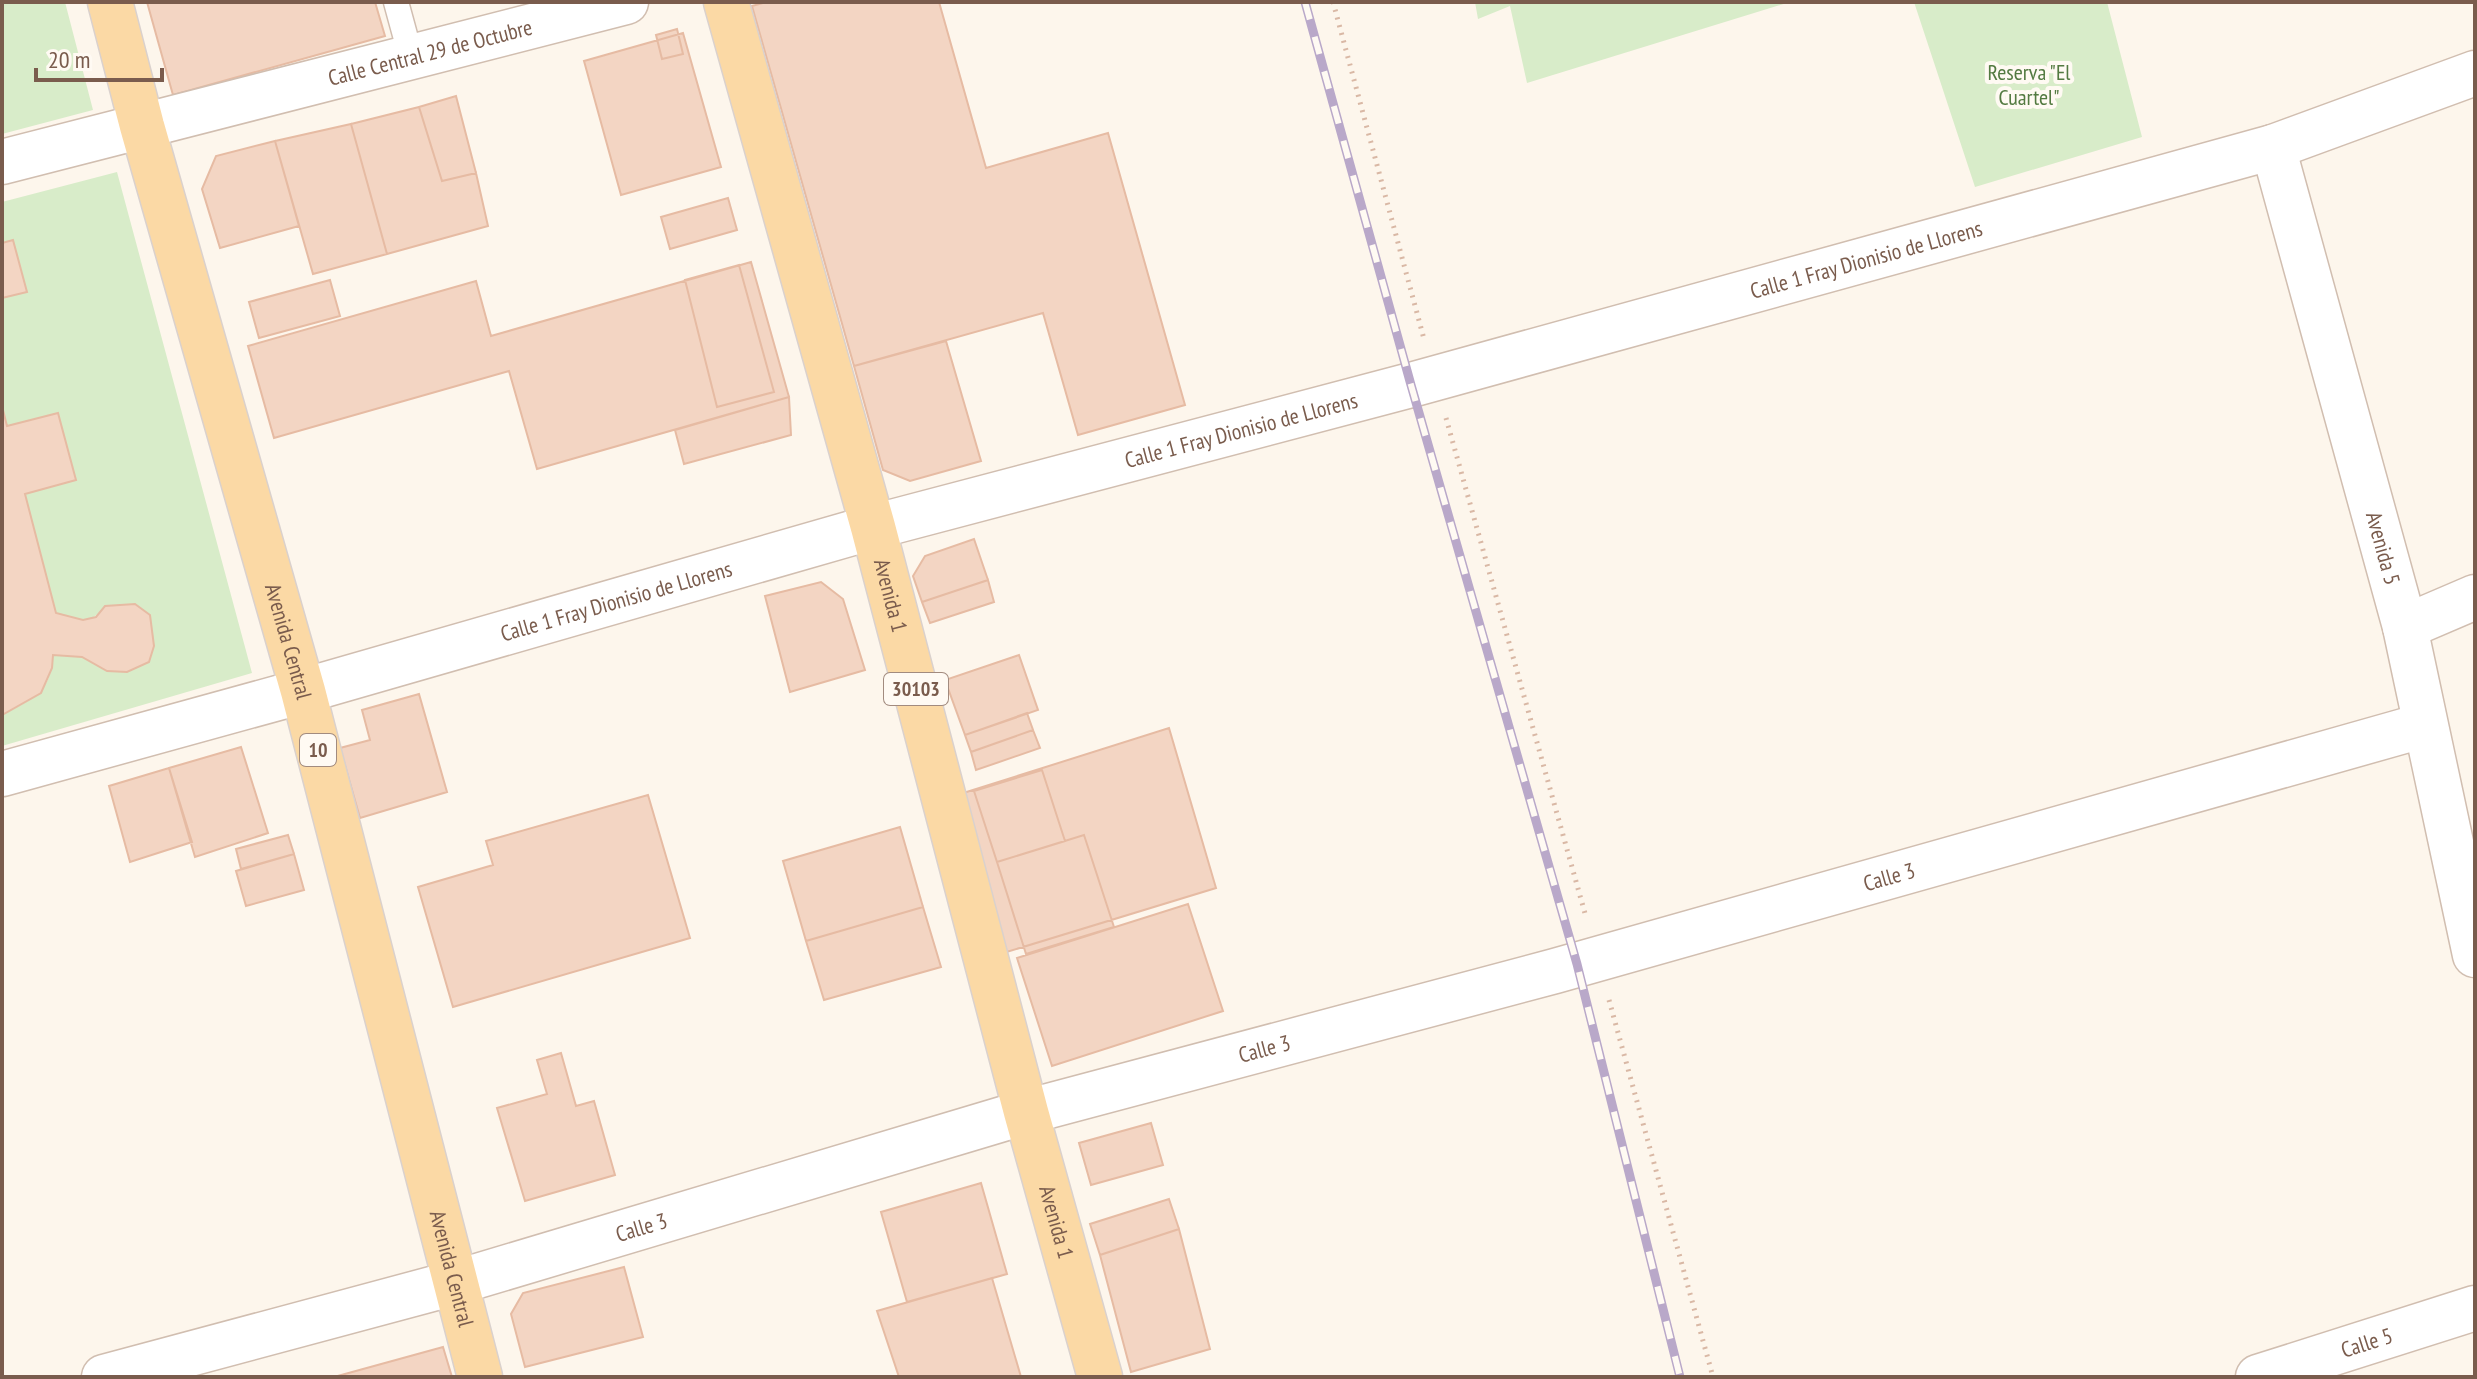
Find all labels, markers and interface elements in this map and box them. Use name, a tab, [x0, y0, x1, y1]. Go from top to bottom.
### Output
street label: Calle Central 29 de Octubre	[325, 13, 535, 92]
scale bar	[36, 32, 162, 82]
text: 20 m	[48, 44, 90, 75]
park label: Reserva "El Cuartel"	[1988, 58, 2071, 111]
street label: Calle 1 Fray Dionisio de Llorens	[1747, 214, 1985, 305]
street label: Calle 1 Fray Dionisio de Llorens	[1122, 386, 1360, 474]
street label: Avenida 5	[2360, 508, 2407, 588]
street label: Calle 1 Fray Dionisio de Llorens	[497, 554, 735, 647]
street label: Avenida 1	[868, 556, 914, 635]
street label: Avenida Central	[259, 580, 319, 703]
road number: 30103	[884, 673, 948, 705]
road number: 10	[300, 734, 336, 766]
street label: Calle 3	[1860, 856, 1918, 897]
street label: Calle 3	[1235, 1028, 1293, 1069]
street label: Avenida 1	[1033, 1182, 1080, 1262]
street label: Calle 3	[612, 1206, 671, 1248]
street label: Avenida Central	[424, 1207, 481, 1331]
street label: Calle 5	[2337, 1321, 2396, 1364]

